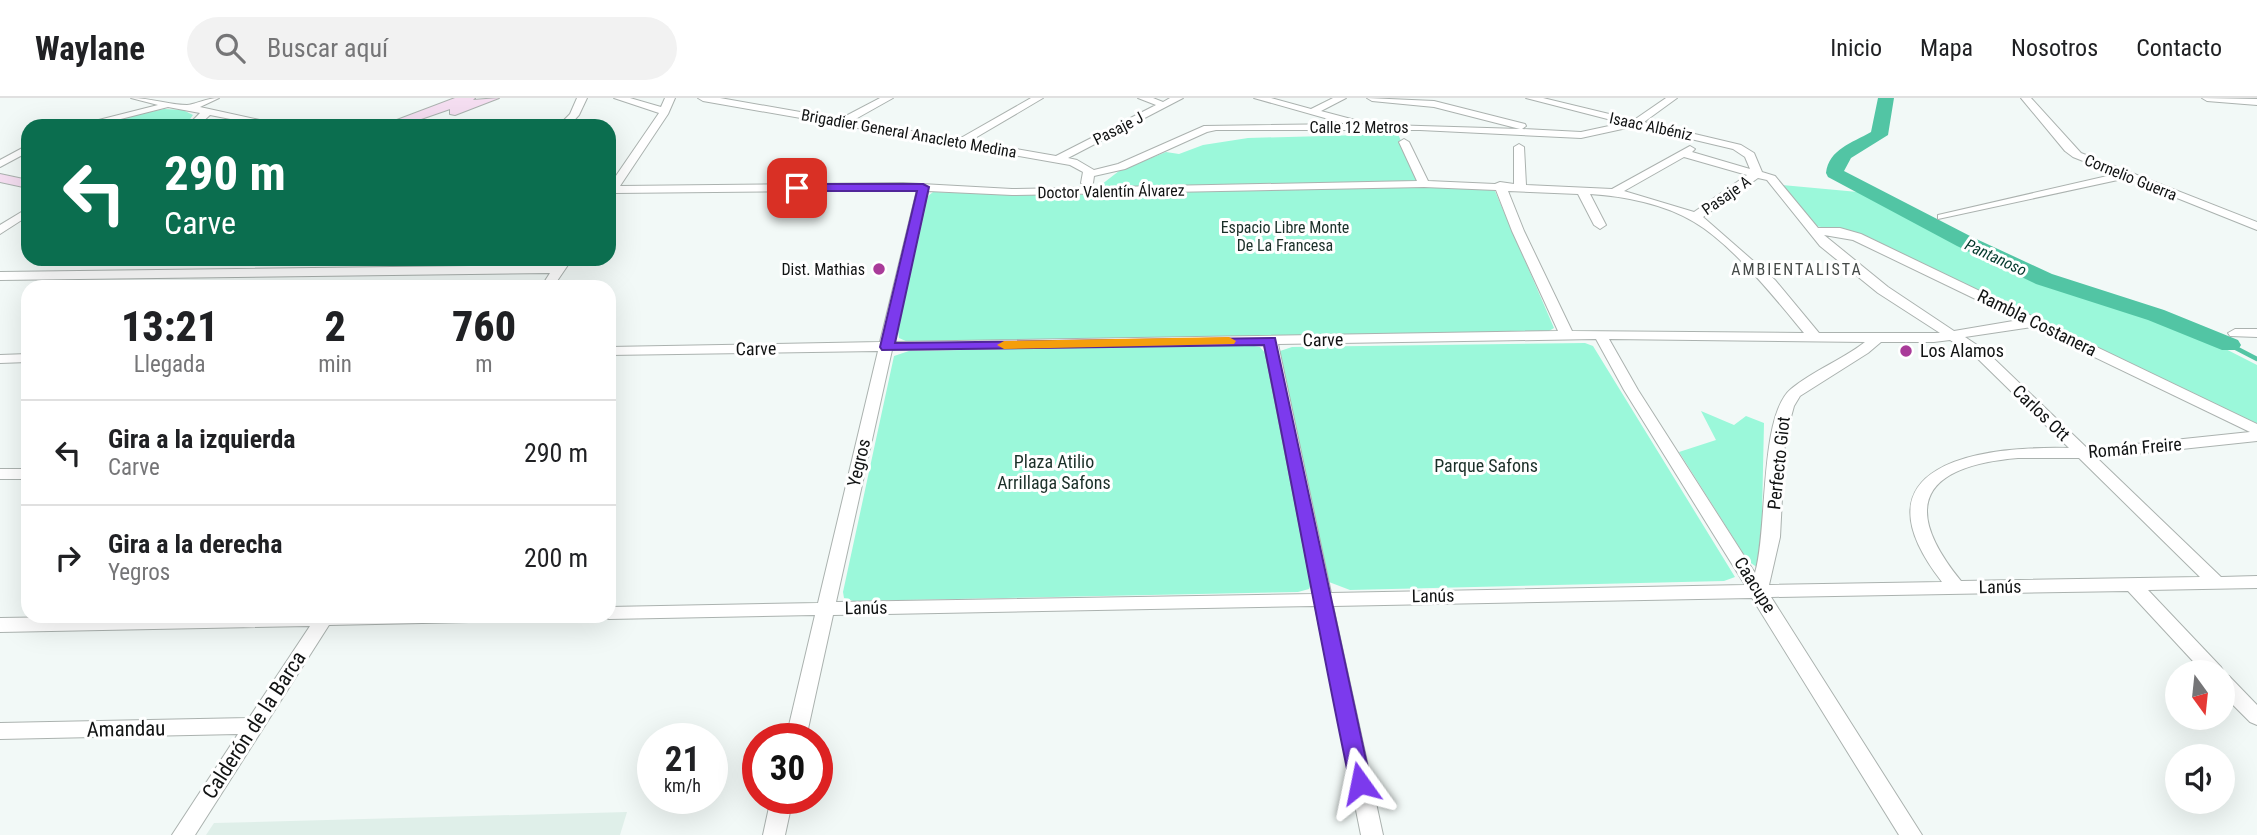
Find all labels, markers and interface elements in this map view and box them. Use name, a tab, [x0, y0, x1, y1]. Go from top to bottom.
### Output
search box	[187, 17, 677, 80]
text: Waylane	[35, 29, 145, 68]
icon: search	[211, 29, 249, 67]
text: Buscar aquí	[267, 33, 388, 63]
text: Inicio	[1830, 34, 1882, 62]
text: Mapa	[1920, 34, 1973, 62]
text: Nosotros	[2011, 34, 2098, 62]
text: Contacto	[2136, 34, 2222, 62]
street label: Brigadier General Anacleto Medina	[800, 105, 1018, 162]
street label: Pasaje J	[1090, 108, 1147, 149]
street label: Isaac Albéniz	[1608, 108, 1694, 145]
street label: Calle 12 Metros	[1309, 118, 1409, 137]
text: 290 m	[164, 145, 286, 202]
icon: left	[49, 147, 140, 238]
street label: Cornelio Guerra	[2082, 150, 2180, 205]
pin	[767, 158, 827, 218]
icon: arrive	[778, 169, 816, 207]
street label: Pasaje A	[1698, 172, 1754, 219]
street label: Doctor Valentín Álvarez	[1037, 181, 1185, 202]
text: Carve	[164, 204, 236, 242]
park label: Espacio Libre Monte De La Francesa	[1221, 218, 1349, 255]
water label: Pantanoso	[1962, 235, 2030, 280]
place label: Dist. Mathias	[781, 260, 865, 279]
district label: AMBIENTALISTA	[1731, 260, 1863, 279]
marker: Dist. Mathias	[871, 261, 887, 277]
street label: Rambla Costanera	[1974, 285, 2100, 360]
text: 13:21	[121, 302, 218, 351]
text: 2	[324, 302, 346, 351]
text: 760	[452, 302, 516, 351]
street label: Carve	[1303, 329, 1343, 350]
street label: Carve	[736, 338, 776, 359]
place label: Los Alamos	[1920, 340, 2004, 361]
marker: Los Alamos	[1898, 343, 1914, 359]
text: Llegada	[134, 351, 206, 378]
text: min	[318, 351, 352, 378]
text: m	[475, 351, 493, 378]
street label: Carlos Ott	[2008, 380, 2074, 445]
street label: Perfecto Giot	[1763, 415, 1794, 511]
text: Gira a la izquierda	[108, 424, 296, 454]
street label: Román Freire	[2087, 433, 2183, 462]
icon: left	[49, 434, 87, 472]
street label: Yegros	[843, 437, 874, 489]
text: 290 m	[524, 438, 588, 468]
park label: Plaza Atilio Arrillaga Safons	[997, 451, 1111, 493]
text: Carve	[108, 454, 160, 481]
park label: Parque Safons	[1434, 455, 1538, 476]
text: Gira a la derecha	[108, 529, 282, 559]
icon: right	[49, 539, 87, 577]
text: 200 m	[524, 543, 588, 573]
street label: Caacupe	[1730, 553, 1781, 616]
text: Yegros	[108, 559, 170, 586]
street label: Lanús	[1978, 576, 2022, 597]
street label: Lanús	[1411, 585, 1455, 606]
street label: Lanús	[844, 597, 888, 618]
street label: Calderón de la Barca	[197, 647, 311, 803]
north arrow	[2165, 660, 2235, 730]
map controls	[2165, 660, 2235, 814]
street label: Amandau	[86, 716, 166, 742]
speed limit sign: 30	[742, 723, 833, 814]
text: 21	[665, 739, 700, 780]
button: sound	[2165, 744, 2235, 814]
position arrow	[1323, 746, 1397, 820]
text: km/h	[664, 775, 701, 796]

